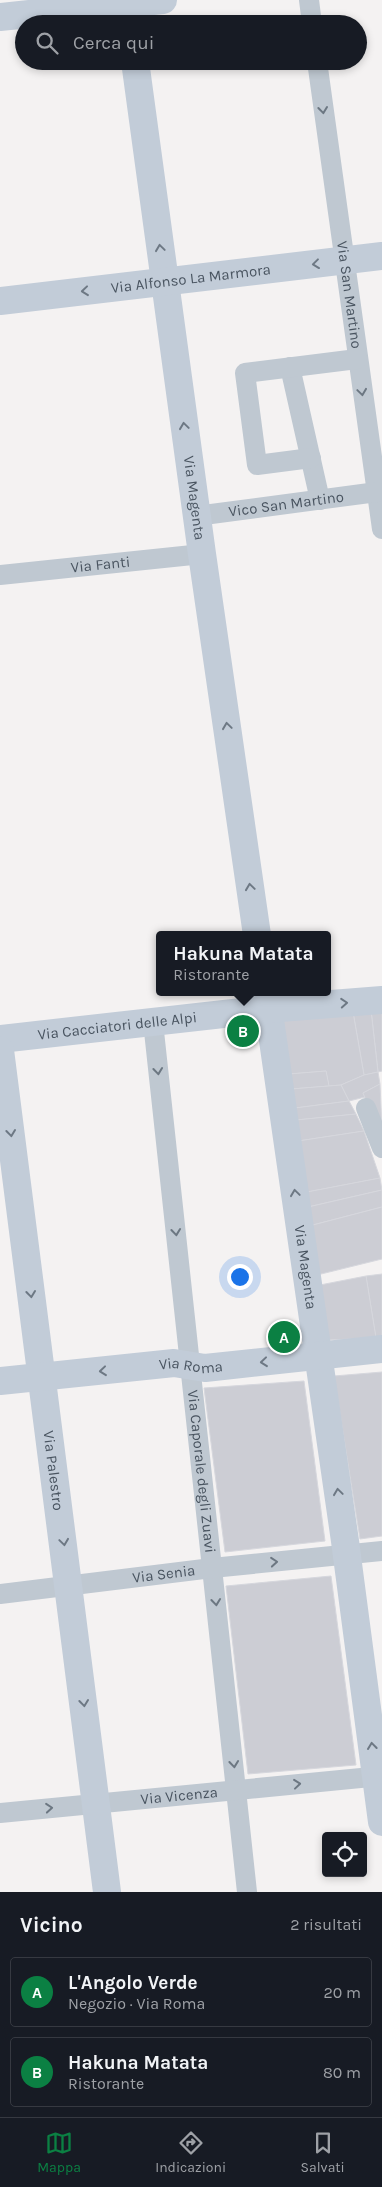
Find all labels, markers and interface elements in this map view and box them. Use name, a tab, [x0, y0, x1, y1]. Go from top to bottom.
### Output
search box	[15, 15, 367, 70]
icon: search	[33, 29, 61, 57]
text: Cerca qui	[73, 32, 154, 54]
one-way arrow	[317, 106, 328, 114]
street label: Via San Martino	[333, 240, 366, 350]
one-way arrow	[155, 244, 166, 252]
one-way arrow	[312, 258, 320, 268]
street label: Via Alfonso La Marmora	[110, 260, 272, 297]
one-way arrow	[81, 285, 89, 296]
one-way arrow	[357, 388, 367, 396]
one-way arrow	[179, 422, 190, 430]
street label: Via Magenta	[180, 455, 209, 541]
street label: Vico San Martino	[227, 487, 345, 521]
street label: Via Fanti	[70, 553, 131, 577]
one-way arrow	[222, 721, 232, 730]
one-way arrow	[245, 882, 256, 890]
popup	[156, 931, 331, 996]
text: Hakuna Matata	[173, 943, 314, 965]
text: Ristorante	[173, 965, 250, 984]
one-way arrow	[341, 997, 349, 1008]
street label: Via Cacciatori delle Alpi	[37, 1008, 198, 1044]
pin: B	[227, 1012, 259, 1050]
one-way arrow	[152, 1067, 163, 1075]
one-way arrow	[5, 1128, 15, 1137]
one-way arrow	[290, 1189, 301, 1197]
street label: Via Magenta	[291, 1224, 321, 1310]
one-way arrow	[170, 1228, 181, 1236]
your location	[227, 1264, 253, 1290]
one-way arrow	[25, 1290, 36, 1298]
pin: A	[268, 1318, 300, 1356]
street label: Via Roma	[158, 1354, 224, 1377]
one-way arrow	[260, 1356, 268, 1367]
one-way arrow	[98, 1365, 106, 1376]
street label: Via Caporale degli Zuavi	[184, 1389, 219, 1554]
street label: Via Palestro	[39, 1430, 67, 1512]
one-way arrow	[334, 1488, 344, 1497]
one-way arrow	[58, 1538, 69, 1546]
one-way arrow	[271, 1557, 279, 1568]
street label: Via Senia	[131, 1561, 196, 1587]
one-way arrow	[210, 1599, 221, 1607]
one-way arrow	[78, 1699, 89, 1707]
one-way arrow	[367, 1742, 378, 1750]
one-way arrow	[228, 1760, 239, 1768]
one-way arrow	[294, 1779, 302, 1790]
street label: Via Vicenza	[140, 1783, 219, 1808]
one-way arrow	[45, 1803, 53, 1814]
map controls	[322, 1832, 367, 1877]
button: locate	[322, 1832, 367, 1877]
text: Vicino	[20, 1913, 83, 1937]
text: 2 risultati	[290, 1915, 362, 1934]
text: L'Angolo Verde	[68, 1972, 198, 1994]
text: A	[32, 1983, 42, 2002]
text: 20 m	[323, 1983, 361, 2002]
text: Negozio · Via Roma	[68, 1994, 205, 2013]
text: Hakuna Matata	[68, 2052, 208, 2074]
text: B	[32, 2063, 42, 2082]
text: 80 m	[323, 2063, 361, 2082]
text: Ristorante	[68, 2074, 144, 2093]
tab: Mappa	[37, 2129, 81, 2176]
tab: Indicazioni	[155, 2129, 226, 2176]
tab: Salvati	[301, 2129, 345, 2176]

